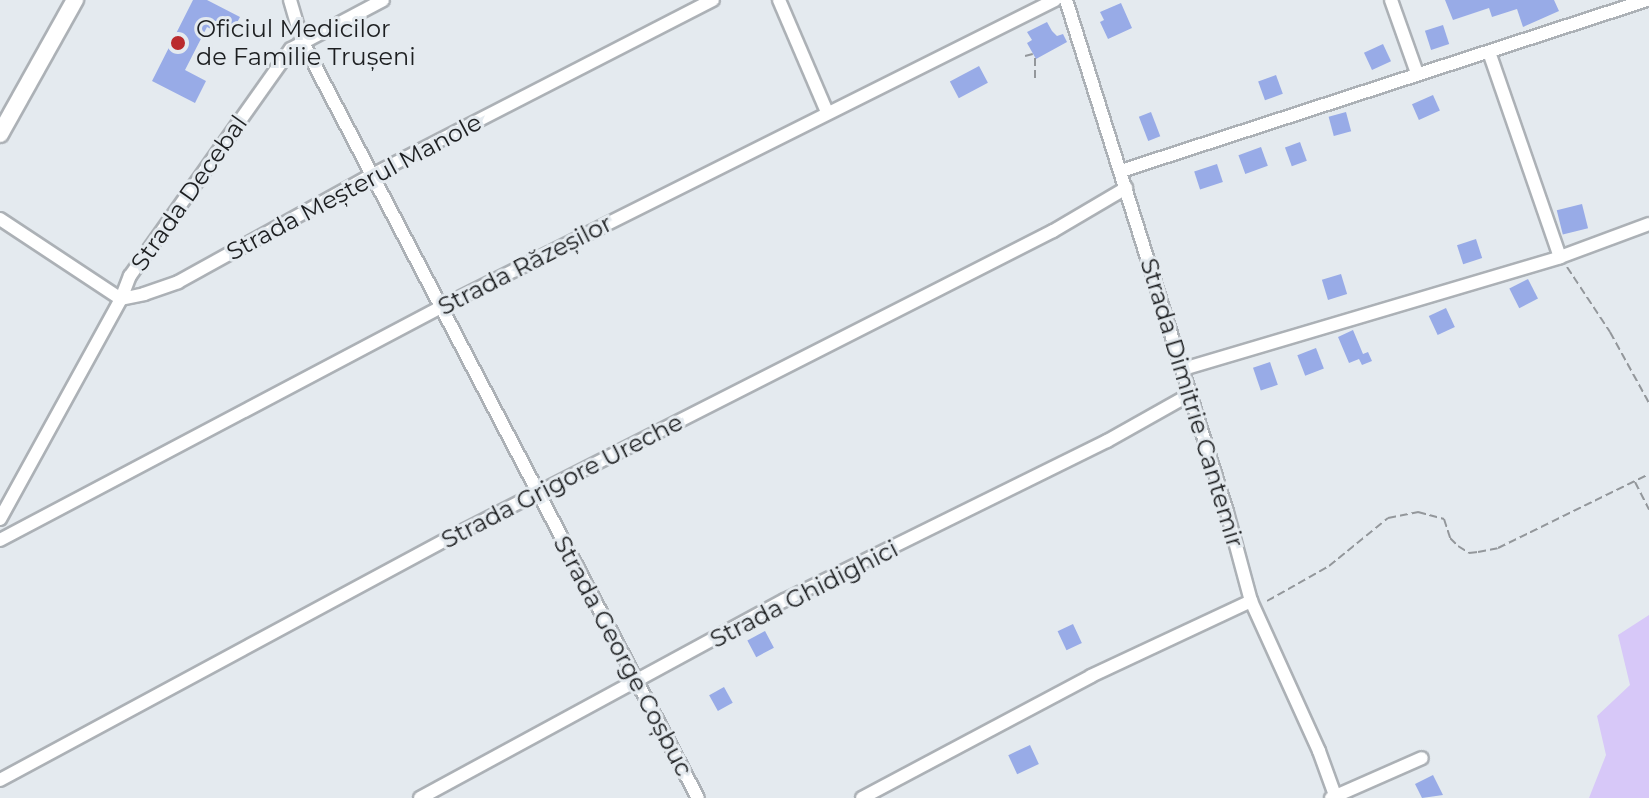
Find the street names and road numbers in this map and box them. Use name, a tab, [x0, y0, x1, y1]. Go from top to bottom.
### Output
street label: Strada Meșterul Manole	[222, 107, 486, 267]
street label: Strada Decebal	[125, 110, 253, 276]
street label: Strada Răzeșilor	[433, 209, 617, 321]
street label: Strada Dimitrie Cantemir	[1134, 255, 1250, 551]
street label: Strada Grigore Ureche	[437, 408, 687, 554]
street label: Strada George Coșbuc	[547, 531, 699, 781]
street label: Strada Ghidighici	[705, 534, 903, 654]

